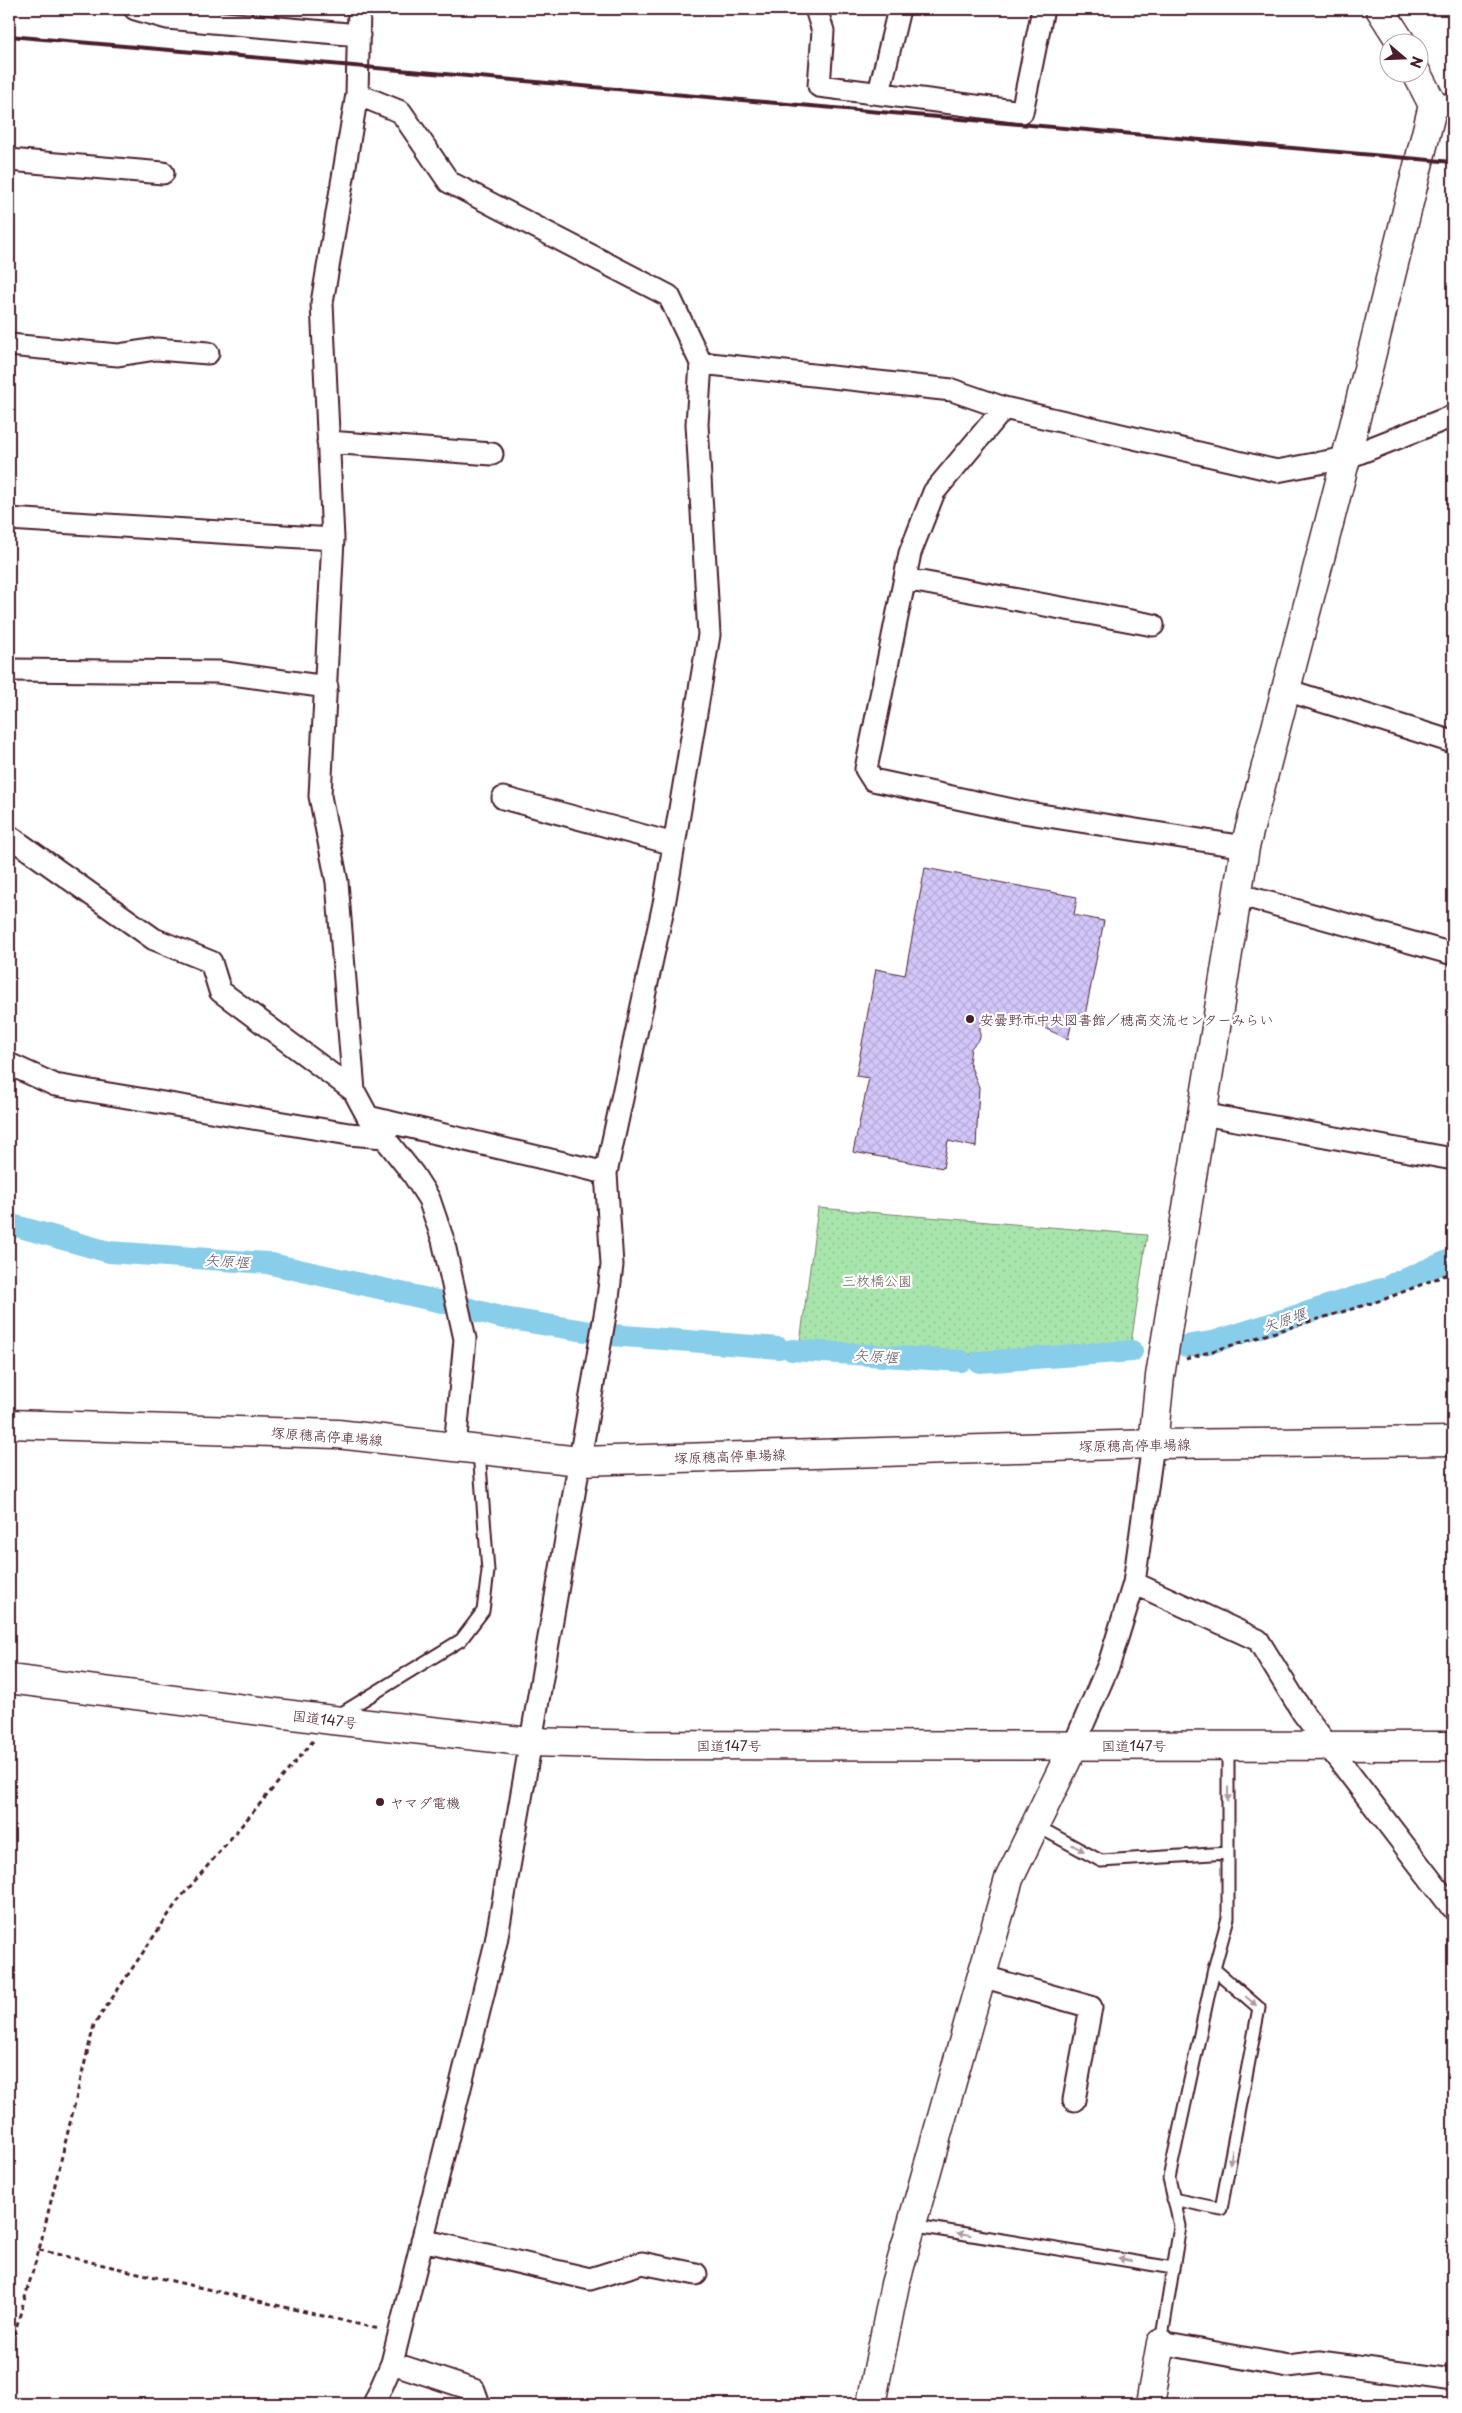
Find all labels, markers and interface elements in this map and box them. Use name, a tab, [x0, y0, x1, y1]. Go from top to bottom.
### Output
north arrow	[1380, 32, 1430, 82]
text: N	[1405, 54, 1428, 71]
place label: 安曇野市中央図書館／穂高交流センターみらい	[980, 1009, 1273, 1030]
marker: 安曇野市中央図書館／穂高交流センターみらい	[964, 1013, 976, 1025]
water label: 矢原堰	[204, 1247, 252, 1273]
park label: 三枚橋公園	[842, 1270, 912, 1291]
water label: 矢原堰	[1259, 1300, 1311, 1337]
water label: 矢原堰	[853, 1342, 901, 1368]
street label: 塚原穂高停車場線	[270, 1422, 384, 1450]
street label: 塚原穂高停車場線	[1079, 1434, 1191, 1456]
street label: 塚原穂高停車場線	[674, 1444, 786, 1468]
street label: 国道147号	[291, 1705, 359, 1733]
street label: 国道147号	[696, 1735, 762, 1756]
street label: 国道147号	[1101, 1735, 1167, 1756]
one-way arrow	[1224, 1786, 1232, 1802]
place label: ヤマダ電機	[390, 1792, 460, 1813]
marker: ヤマダ電機	[374, 1796, 386, 1808]
one-way arrow	[1070, 1844, 1085, 1852]
one-way arrow	[1245, 1995, 1257, 2007]
one-way arrow	[1226, 2149, 1234, 2165]
one-way arrow	[956, 2229, 972, 2237]
one-way arrow	[1116, 2256, 1132, 2264]

